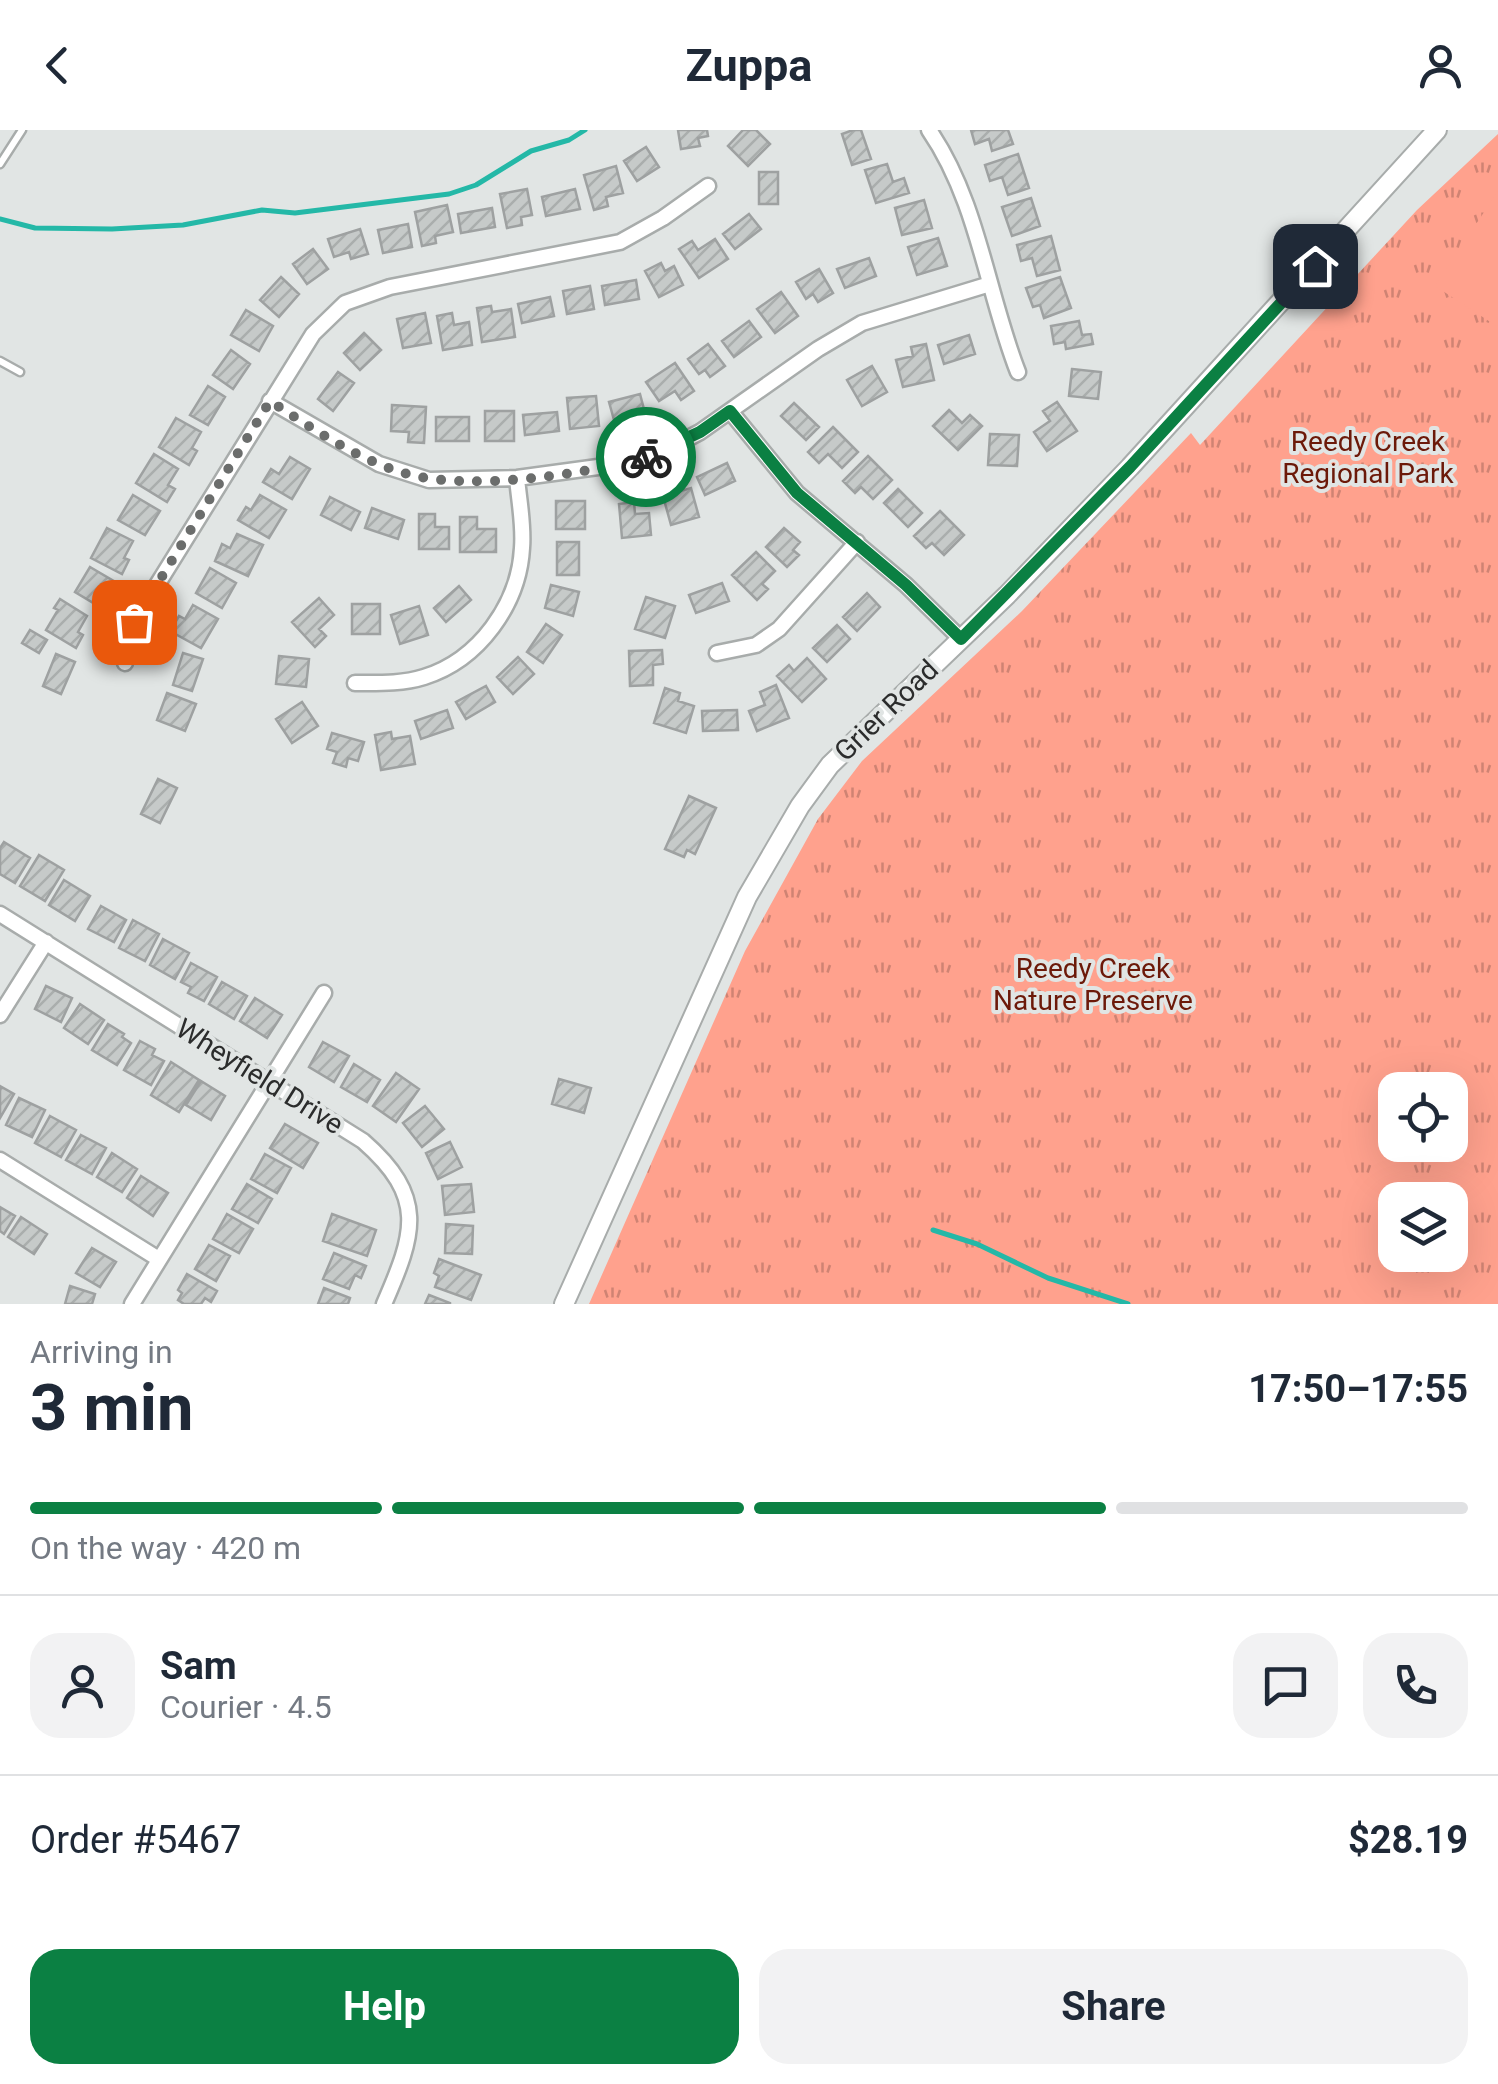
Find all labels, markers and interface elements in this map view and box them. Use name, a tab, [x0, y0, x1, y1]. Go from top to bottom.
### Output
icon: back	[30, 38, 85, 93]
icon: person	[1413, 38, 1468, 93]
text: Zuppa	[686, 39, 812, 92]
pin	[1273, 224, 1358, 309]
icon: home	[1288, 239, 1343, 294]
courier	[596, 407, 696, 507]
park label: Reedy Creek Regional Park	[1282, 425, 1455, 490]
icon: bike	[619, 430, 674, 485]
pin	[92, 580, 177, 665]
icon: bag	[107, 595, 162, 650]
street label: Grier Road	[828, 653, 945, 768]
park label: Reedy Creek Nature Preserve	[993, 952, 1193, 1017]
street label: Wheyfield Drive	[170, 1012, 349, 1141]
map controls	[1378, 1072, 1468, 1272]
button: locate	[1378, 1072, 1468, 1162]
button: layers	[1378, 1182, 1468, 1272]
text: Arriving in	[30, 1333, 173, 1371]
text: 17:50–17:55	[1248, 1367, 1468, 1411]
text: 3 min	[30, 1370, 193, 1446]
text: On the way · 420 m	[30, 1529, 301, 1567]
button: person	[30, 1633, 135, 1738]
button: chat	[1233, 1633, 1338, 1738]
button: phone	[1363, 1633, 1468, 1738]
text: Sam	[160, 1644, 237, 1688]
text: Courier · 4.5	[160, 1688, 332, 1726]
text: Order #5467	[30, 1818, 241, 1862]
text: $28.19	[1348, 1818, 1468, 1862]
button: Help	[30, 1949, 739, 2064]
button: Share	[759, 1949, 1468, 2064]

